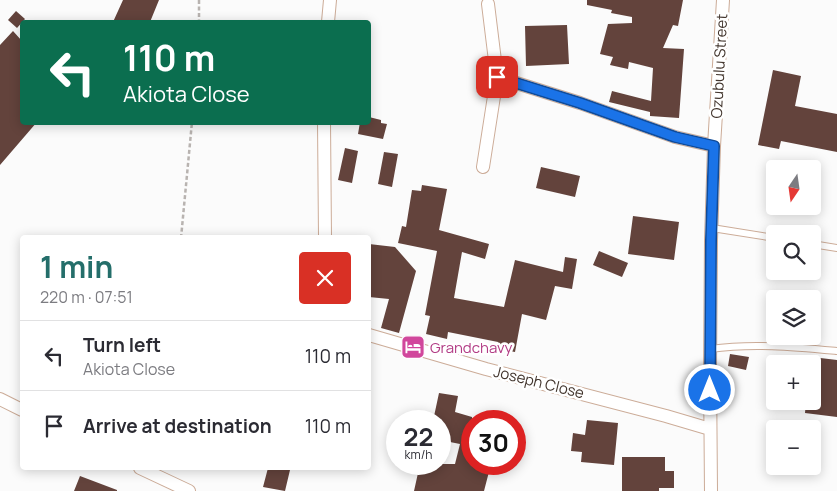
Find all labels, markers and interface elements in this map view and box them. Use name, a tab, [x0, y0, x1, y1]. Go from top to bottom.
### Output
street label: Ozubulu Street	[706, 13, 732, 119]
text: 110 m	[123, 34, 215, 82]
icon: left	[40, 40, 105, 105]
pin	[476, 56, 518, 98]
icon: arrive	[483, 63, 511, 91]
text: Akiota Close	[123, 79, 250, 109]
north arrow	[766, 160, 821, 215]
map controls	[766, 160, 821, 475]
button: search	[766, 225, 821, 280]
text: 1 min	[40, 246, 113, 287]
button: close	[299, 252, 351, 304]
text: 220 m · 07:51	[40, 286, 133, 308]
button: layers	[766, 290, 821, 345]
text: Turn left	[83, 332, 161, 358]
hotel icon: Grandchavy	[400, 334, 426, 360]
place label: Grandchavy	[430, 337, 513, 358]
icon: left	[40, 342, 68, 370]
text: 110 m	[305, 343, 351, 369]
button: +	[766, 355, 821, 410]
text: Akiota Close	[83, 358, 175, 380]
street label: Joseph Close	[492, 361, 587, 403]
position arrow	[683, 363, 735, 415]
speed limit sign: 30	[461, 410, 526, 475]
icon: arrive	[40, 412, 68, 440]
text: Arrive at destination	[83, 413, 272, 439]
text: 110 m	[305, 413, 351, 439]
text: 22	[404, 419, 433, 454]
button: −	[766, 420, 821, 475]
text: km/h	[405, 446, 432, 463]

